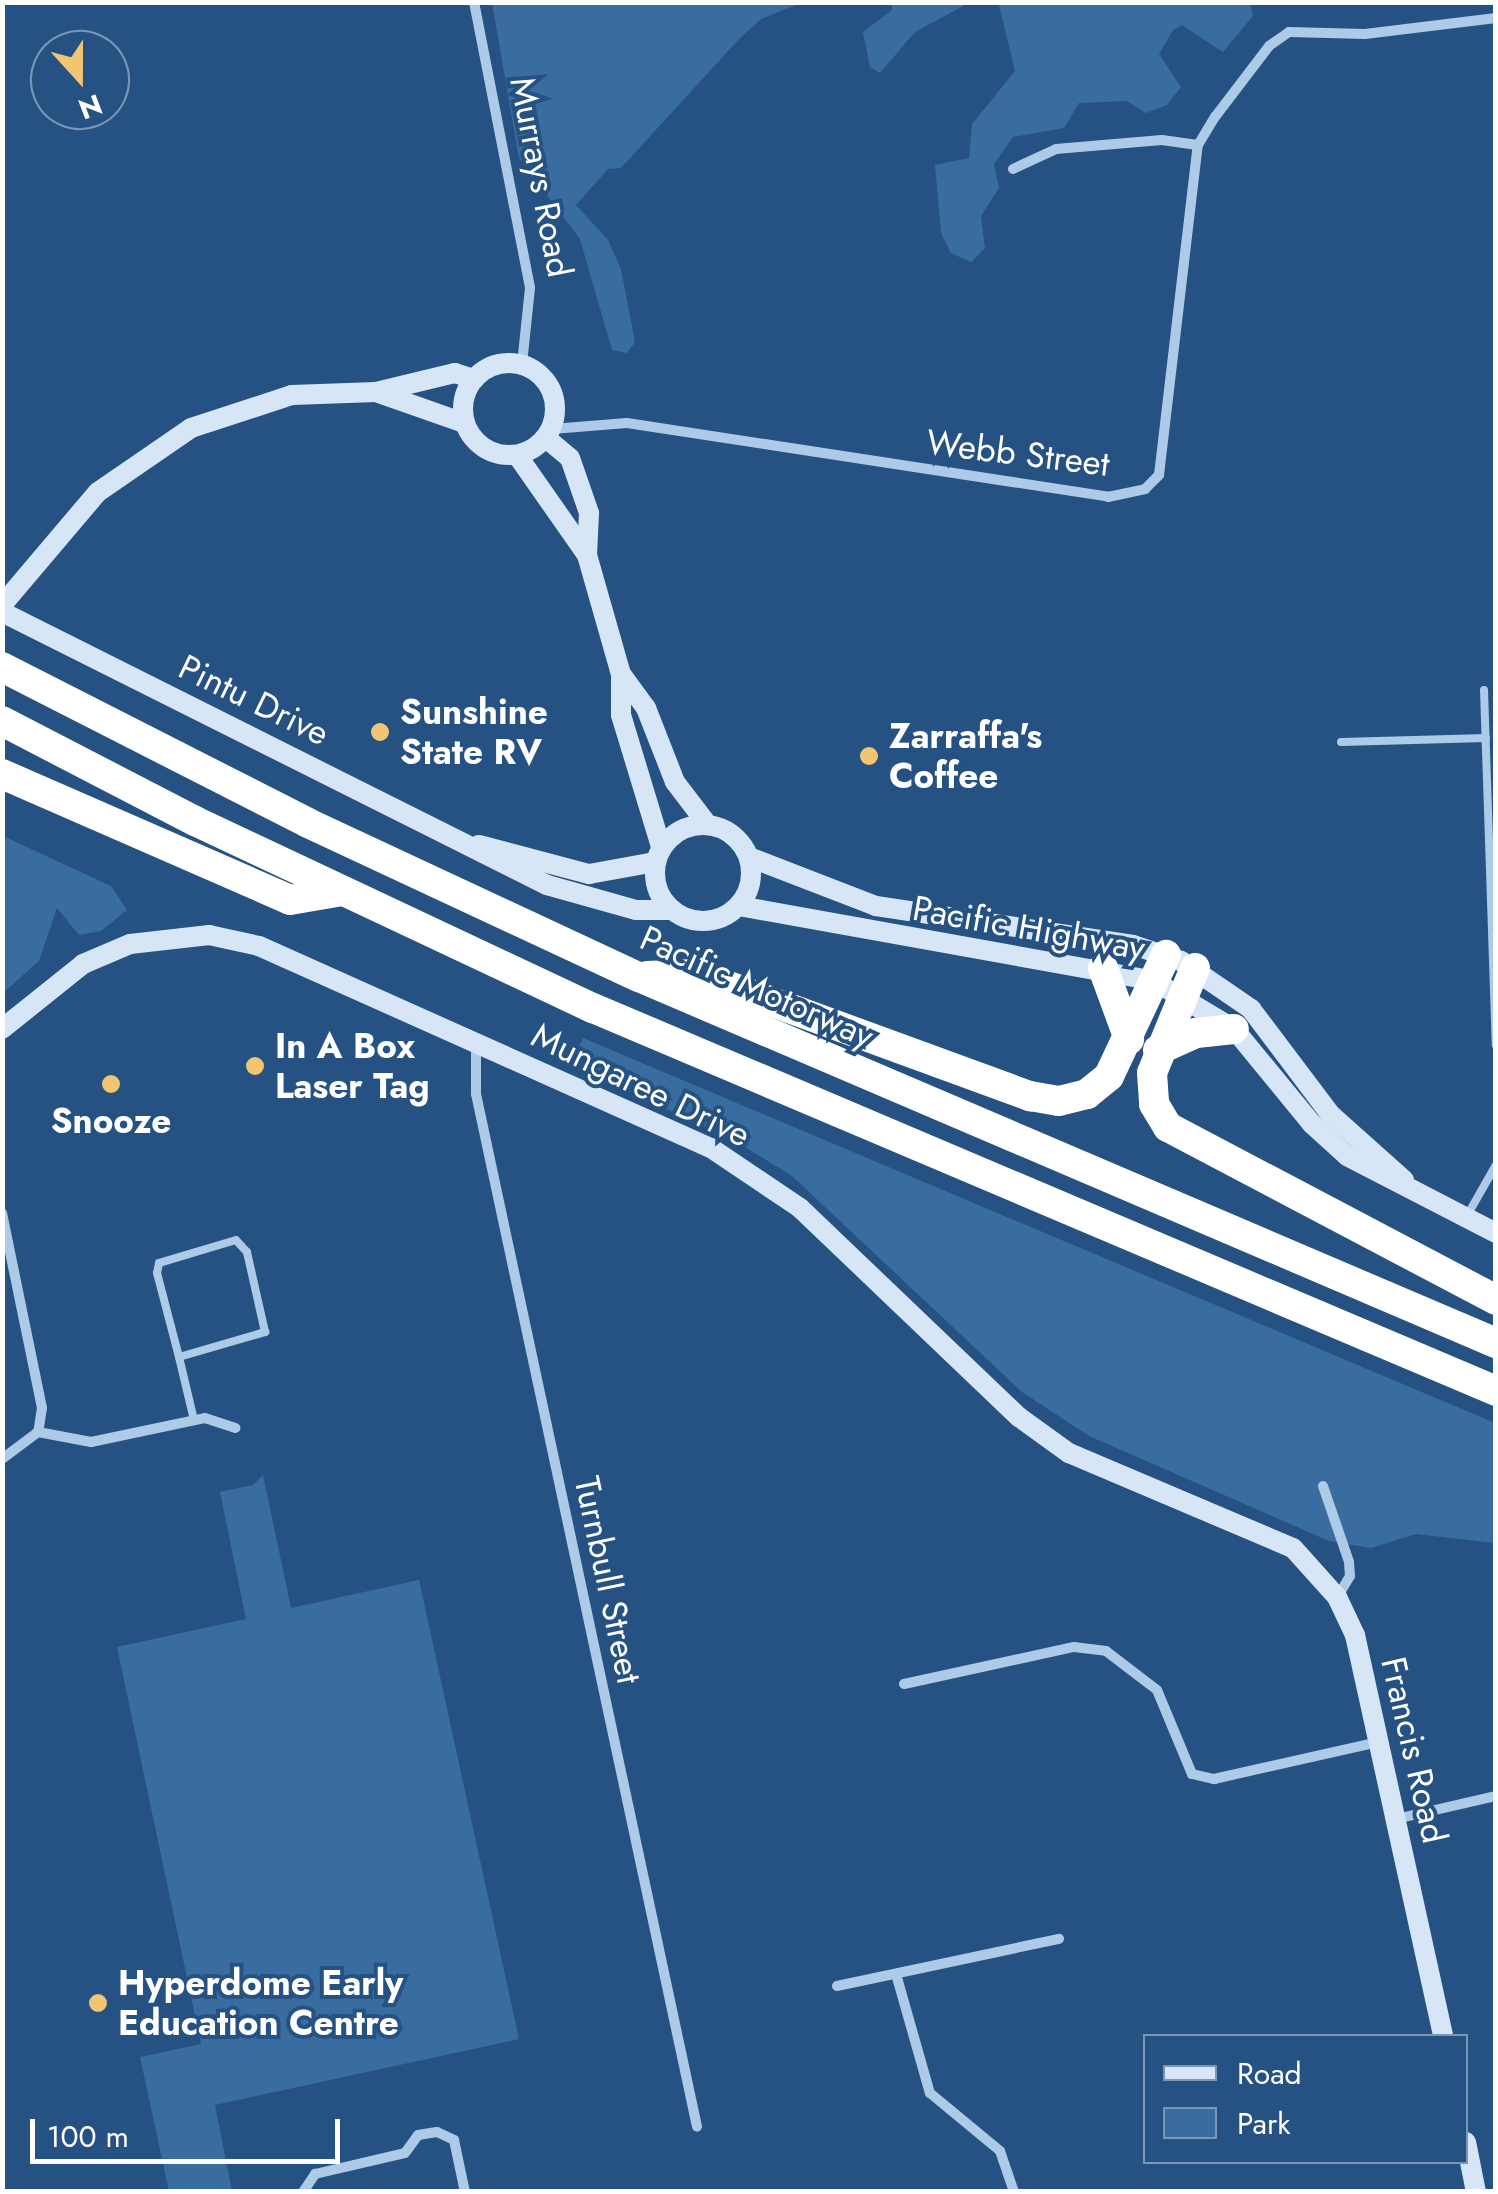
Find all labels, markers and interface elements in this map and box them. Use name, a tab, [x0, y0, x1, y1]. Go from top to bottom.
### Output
north arrow	[30, 30, 130, 130]
street label: Murrays Road	[501, 73, 581, 281]
text: N	[72, 83, 108, 130]
street label: Webb Street	[924, 421, 1112, 485]
street label: Pintu Drive	[172, 646, 336, 754]
place label: Sunshine State RV	[400, 691, 548, 773]
place label: Zarraffa's Coffee	[889, 715, 1042, 797]
marker: Sunshine State RV	[369, 721, 391, 743]
marker: Zarraffa's Coffee	[858, 745, 880, 767]
street label: Pacific Highway	[910, 887, 1148, 969]
street label: Pacific Motorway	[634, 917, 880, 1057]
street label: Mungaree Drive	[525, 1014, 757, 1156]
place label: In A Box Laser Tag	[275, 1025, 430, 1107]
marker: In A Box Laser Tag	[244, 1055, 266, 1077]
marker: Snooze	[100, 1073, 122, 1095]
place label: Snooze	[51, 1100, 171, 1142]
street label: Turnbull Street	[566, 1473, 650, 1687]
street label: Francis Road	[1372, 1653, 1456, 1847]
place label: Hyperdome Early Education Centre	[118, 1962, 403, 2044]
marker: Hyperdome Early Education Centre	[87, 1992, 109, 2014]
legend	[1143, 2034, 1468, 2164]
text: Road	[1237, 2052, 1302, 2095]
scale bar	[35, 2099, 345, 2161]
text: Park	[1237, 2102, 1290, 2145]
text: 100 m	[47, 2115, 129, 2158]

